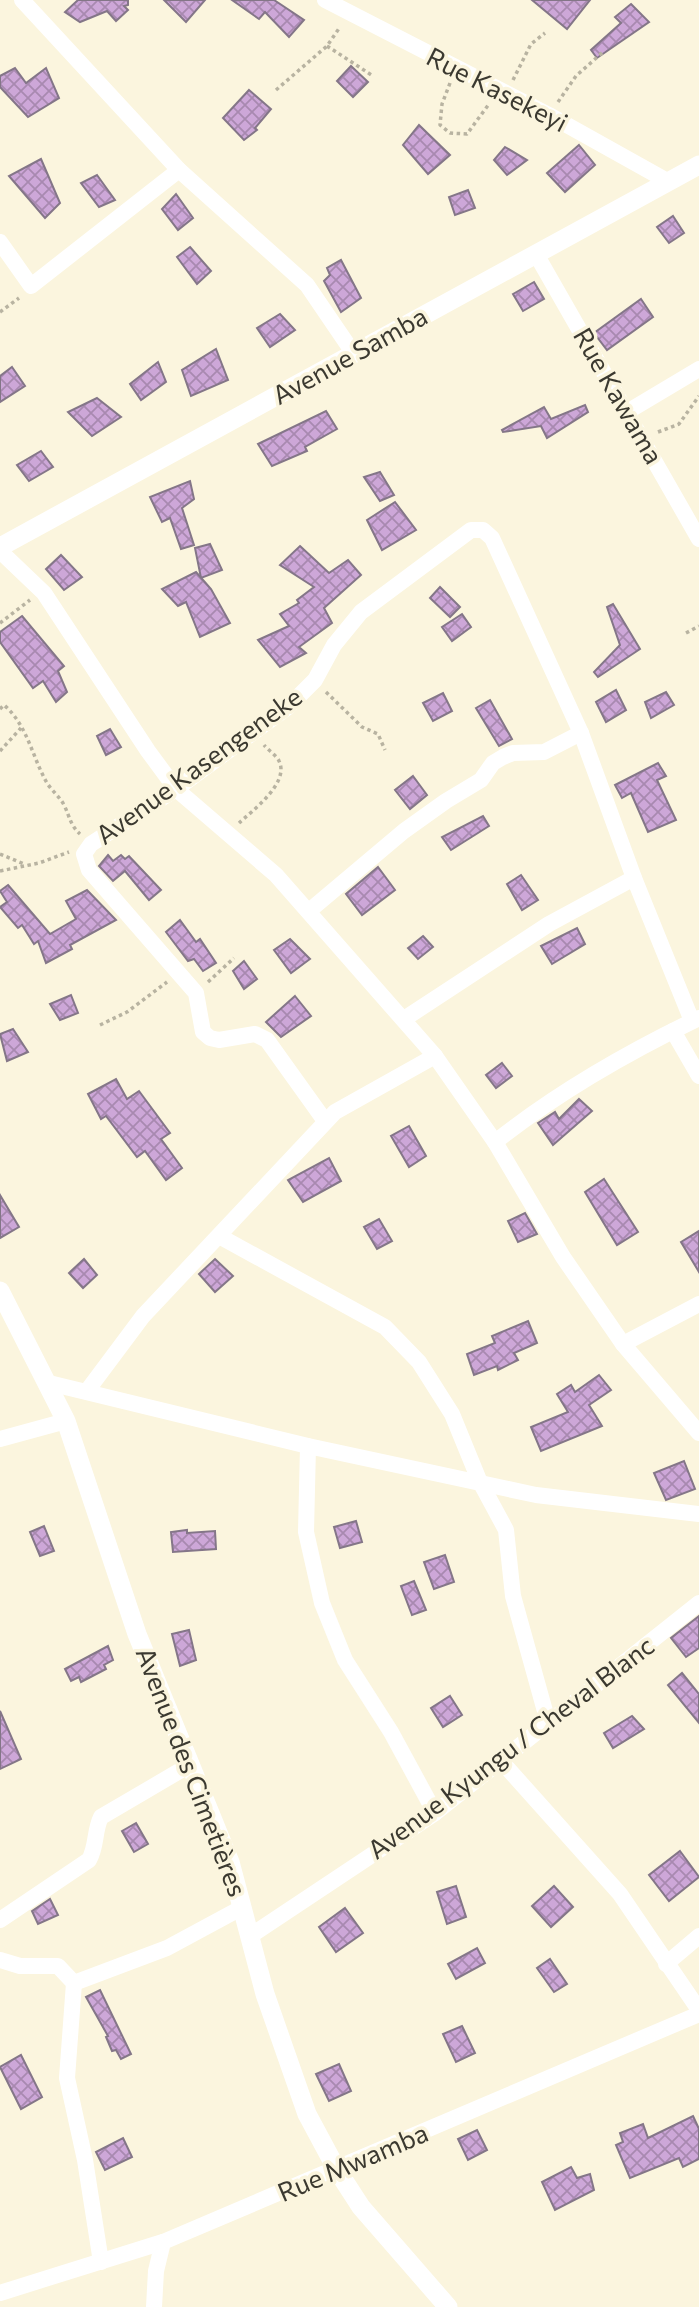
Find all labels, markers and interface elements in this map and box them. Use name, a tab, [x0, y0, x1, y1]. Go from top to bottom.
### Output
street label: Rue Kasekeyi	[422, 40, 573, 137]
street label: Avenue Samba	[266, 299, 432, 410]
street label: Rue Kawama	[568, 322, 671, 469]
street label: Avenue Kasengeneke	[89, 680, 307, 850]
street label: Avenue Kyungu / Cheval Blanc	[361, 1629, 659, 1865]
street label: Avenue des Cimetières	[131, 1642, 254, 1900]
street label: Rue Mwamba	[273, 2116, 432, 2207]

